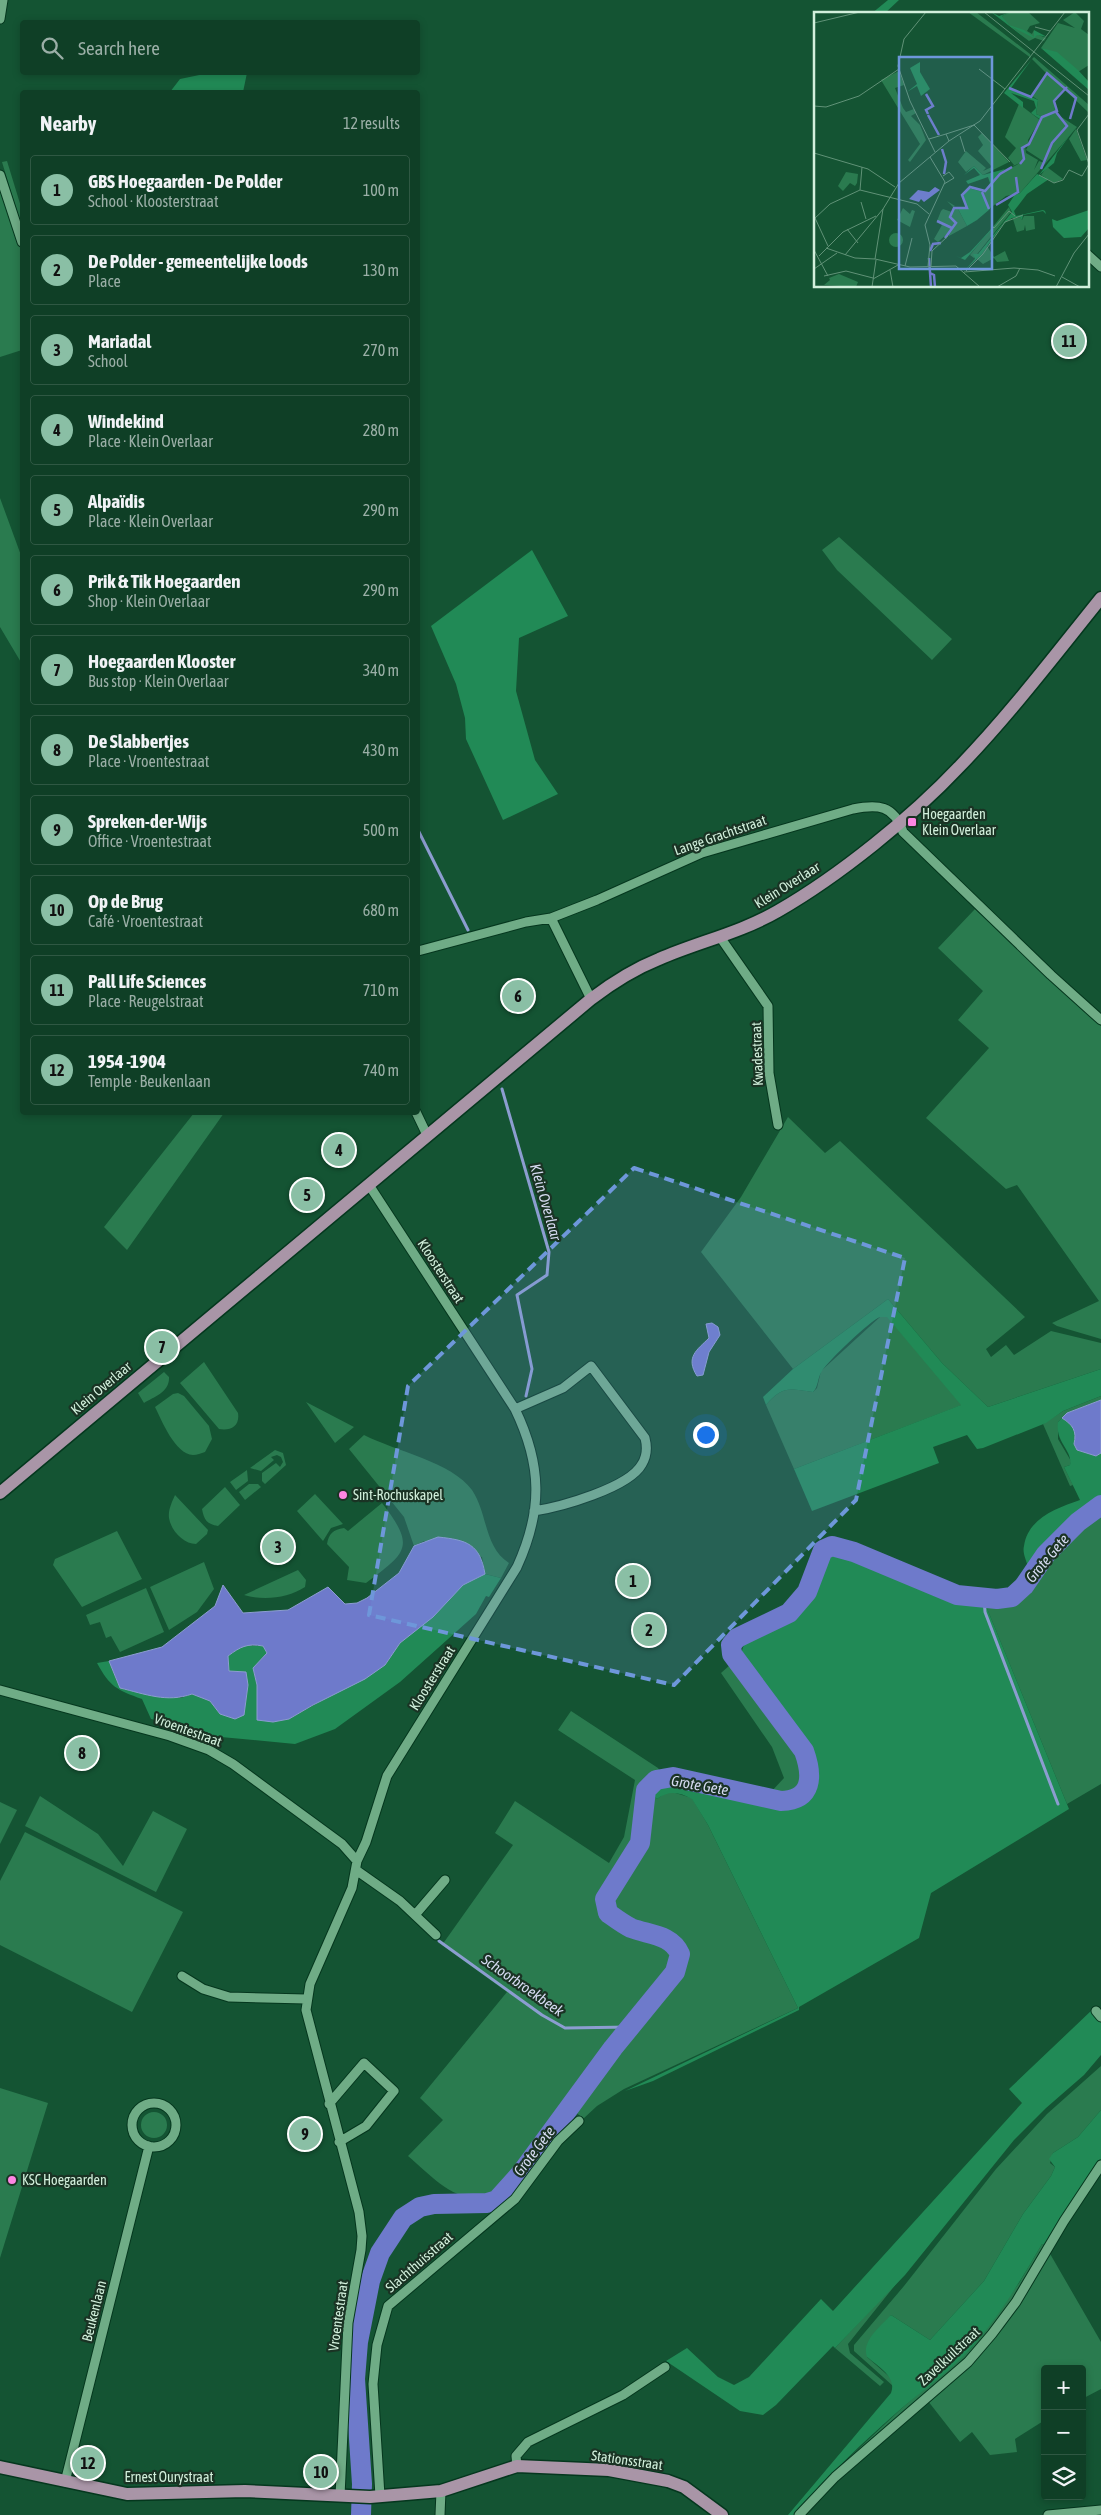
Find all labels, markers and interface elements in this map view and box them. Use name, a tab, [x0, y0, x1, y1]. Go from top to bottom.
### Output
inset map	[814, 12, 1088, 288]
search box	[20, 20, 420, 75]
icon: search	[38, 34, 66, 62]
text: Search here	[78, 37, 160, 59]
text: Nearby	[40, 111, 96, 135]
text: 12 results	[343, 114, 400, 132]
text: GBS Hoegaarden - De Polder	[88, 170, 282, 192]
text: 1	[53, 181, 61, 199]
text: 100 m	[363, 181, 399, 199]
text: School · Kloosterstraat	[88, 192, 219, 210]
text: De Polder - gemeentelijke loods	[88, 250, 308, 272]
text: 2	[53, 261, 61, 279]
text: 130 m	[363, 261, 399, 279]
text: Place	[88, 272, 121, 290]
pin: 11	[1053, 322, 1085, 360]
text: Mariadal	[88, 330, 151, 352]
text: 3	[53, 341, 61, 359]
text: 270 m	[363, 341, 399, 359]
text: School	[88, 352, 128, 370]
text: Windekind	[88, 410, 164, 432]
text: 4	[53, 421, 61, 439]
text: 280 m	[363, 421, 399, 439]
text: Place · Klein Overlaar	[88, 432, 213, 450]
text: Alpaïdis	[88, 490, 145, 512]
text: 5	[53, 501, 61, 519]
text: 290 m	[363, 501, 399, 519]
text: Place · Klein Overlaar	[88, 512, 213, 530]
text: Prik & Tik Hoegaarden	[88, 570, 241, 592]
text: 6	[53, 581, 61, 599]
text: 290 m	[363, 581, 399, 599]
text: Shop · Klein Overlaar	[88, 592, 210, 610]
text: Hoegaarden Klooster	[88, 650, 235, 672]
text: 7	[53, 661, 61, 679]
text: 340 m	[363, 661, 399, 679]
text: Bus stop · Klein Overlaar	[88, 672, 229, 690]
text: De Slabbertjes	[88, 730, 189, 752]
text: 8	[53, 741, 61, 759]
text: 430 m	[363, 741, 399, 759]
text: Place · Vroentestraat	[88, 752, 209, 770]
place label: Hoegaarden Klein Overlaar	[922, 806, 997, 838]
text: Spreken-der-Wijs	[88, 810, 207, 832]
street label: Lange Grachtstraat	[672, 812, 768, 858]
marker: Hoegaarden Klein Overlaar	[906, 816, 918, 828]
text: 9	[53, 821, 61, 839]
text: 500 m	[363, 821, 399, 839]
text: Office · Vroentestraat	[88, 832, 212, 850]
street label: Klein Overlaar	[751, 858, 823, 911]
text: Op de Brug	[88, 890, 163, 912]
text: 10	[49, 901, 65, 919]
text: 680 m	[363, 901, 399, 919]
text: Café · Vroentestraat	[88, 912, 203, 930]
text: Pall Life Sciences	[88, 970, 206, 992]
pin: 6	[502, 977, 534, 1015]
text: 11	[49, 981, 65, 999]
text: 710 m	[363, 981, 399, 999]
text: Place · Reugelstraat	[88, 992, 204, 1010]
street label: Kwadestraat	[748, 1022, 766, 1086]
text: 1954 -1904	[88, 1050, 166, 1072]
text: 12	[49, 1061, 65, 1079]
text: 740 m	[363, 1061, 399, 1079]
text: Temple · Beukenlaan	[88, 1072, 211, 1090]
pin: 4	[323, 1131, 355, 1169]
water label: Klein Overlaar	[527, 1162, 565, 1243]
pin: 5	[291, 1176, 323, 1214]
street label: Kloosterstraat	[414, 1236, 468, 1306]
pin: 7	[146, 1328, 178, 1366]
street label: Klein Overlaar	[68, 1358, 135, 1418]
your location	[693, 1422, 719, 1448]
place label: Sint-Rochuskapel	[353, 1487, 443, 1503]
marker: Sint-Rochuskapel	[337, 1489, 349, 1501]
pin: 3	[262, 1528, 294, 1566]
water label: Grote Gete	[1022, 1530, 1072, 1586]
pin: 1	[617, 1562, 649, 1600]
pin: 2	[633, 1611, 665, 1649]
street label: Kloosterstraat	[406, 1643, 458, 1713]
street label: Vroentestraat	[152, 1710, 224, 1750]
pin: 8	[66, 1734, 98, 1772]
water label: Grote Gete	[670, 1772, 730, 1798]
water label: Schoorbroekbeek	[478, 1950, 568, 2020]
pin: 9	[289, 2115, 321, 2153]
water label: Grote Gete	[510, 2123, 558, 2179]
place label: KSC Hoegaarden	[22, 2172, 107, 2188]
marker: KSC Hoegaarden	[6, 2174, 18, 2186]
street label: Slachthuisstraat	[382, 2229, 456, 2295]
street label: Beukenlaan	[79, 2279, 109, 2343]
street label: Vroentestraat	[325, 2280, 351, 2352]
street label: Zavelkuilstraat	[915, 2323, 983, 2389]
map controls	[1041, 2365, 1086, 2500]
button: +	[1041, 2365, 1086, 2410]
button: −	[1041, 2410, 1086, 2455]
pin: 12	[72, 2444, 104, 2482]
street label: Stationsstraat	[590, 2447, 664, 2473]
pin: 10	[305, 2453, 337, 2491]
button: layers	[1041, 2455, 1086, 2500]
street label: Ernest Ourystraat	[125, 2469, 213, 2485]

